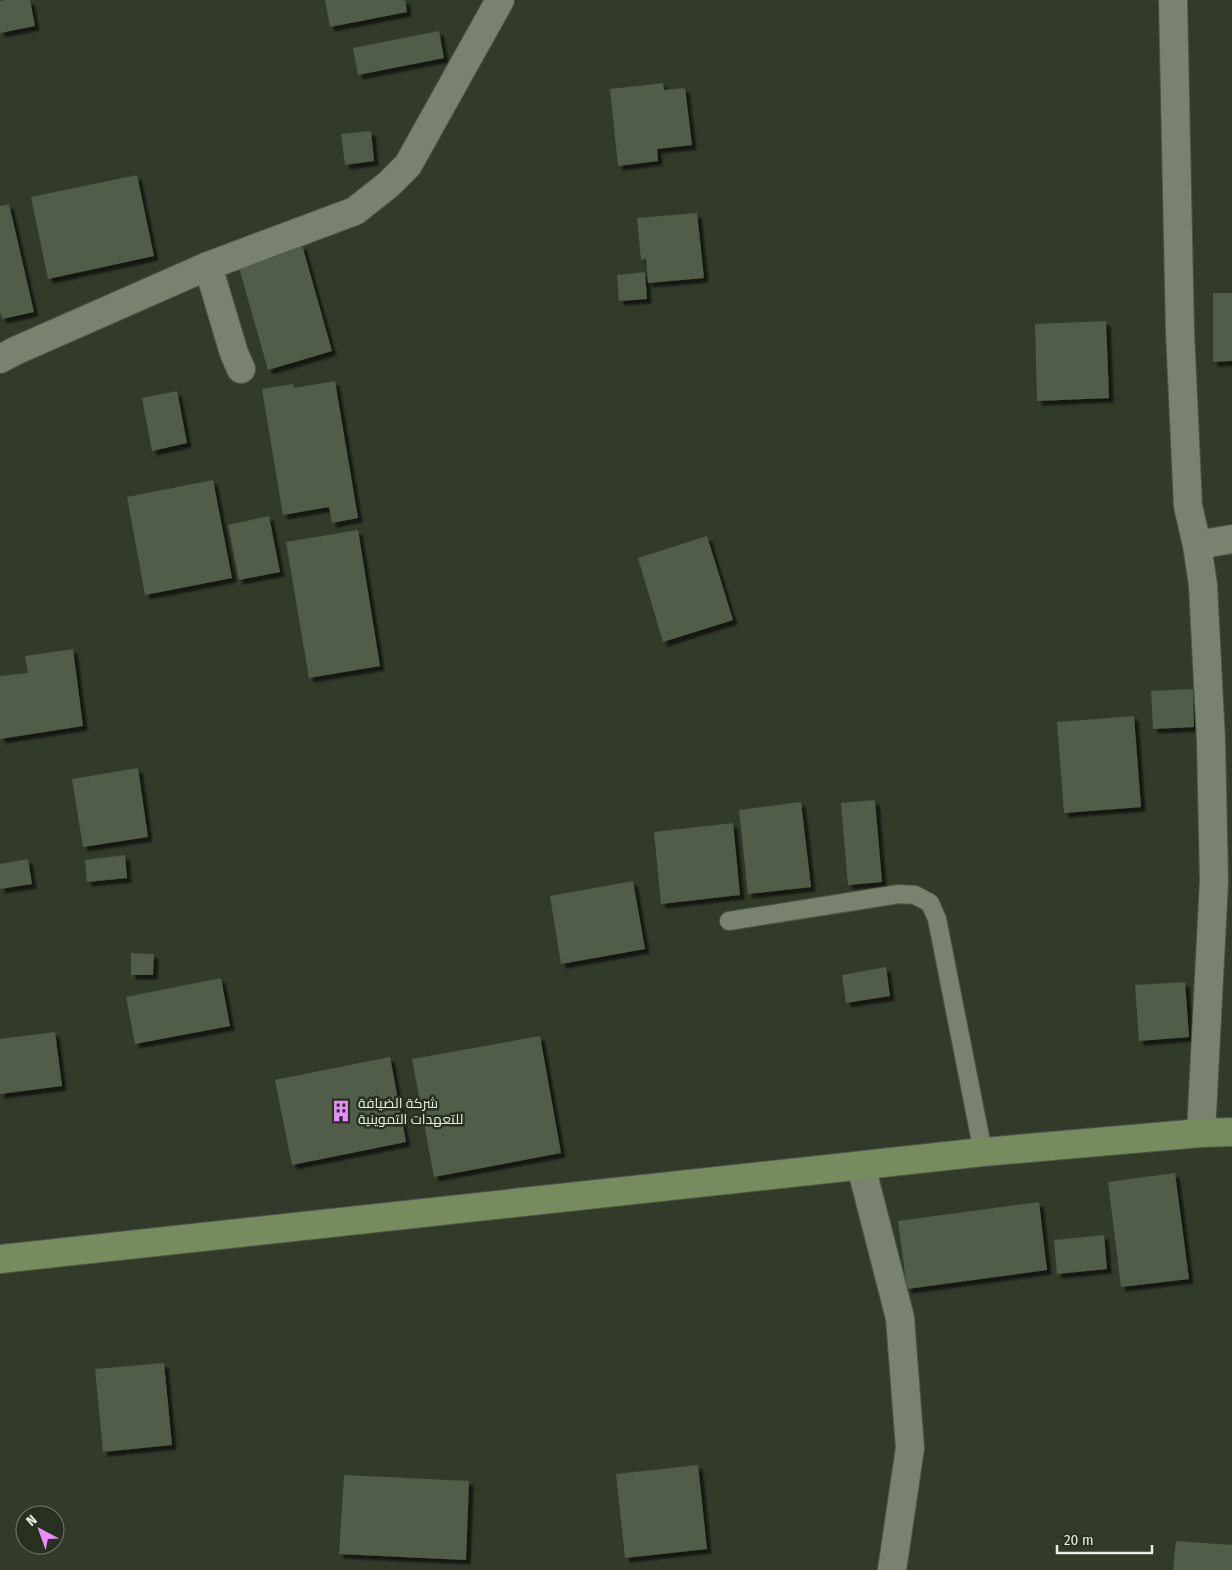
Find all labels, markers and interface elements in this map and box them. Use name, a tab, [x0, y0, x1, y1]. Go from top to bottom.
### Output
place label: شركة الضيافة للتعهدات التموينية	[358, 1095, 463, 1128]
building icon: شركة الضيافة للتعهدات التموينية	[328, 1098, 354, 1124]
north arrow	[15, 1505, 65, 1555]
text: N	[23, 1511, 41, 1530]
scale bar	[1057, 1522, 1152, 1554]
text: 20 m	[1064, 1531, 1094, 1549]

